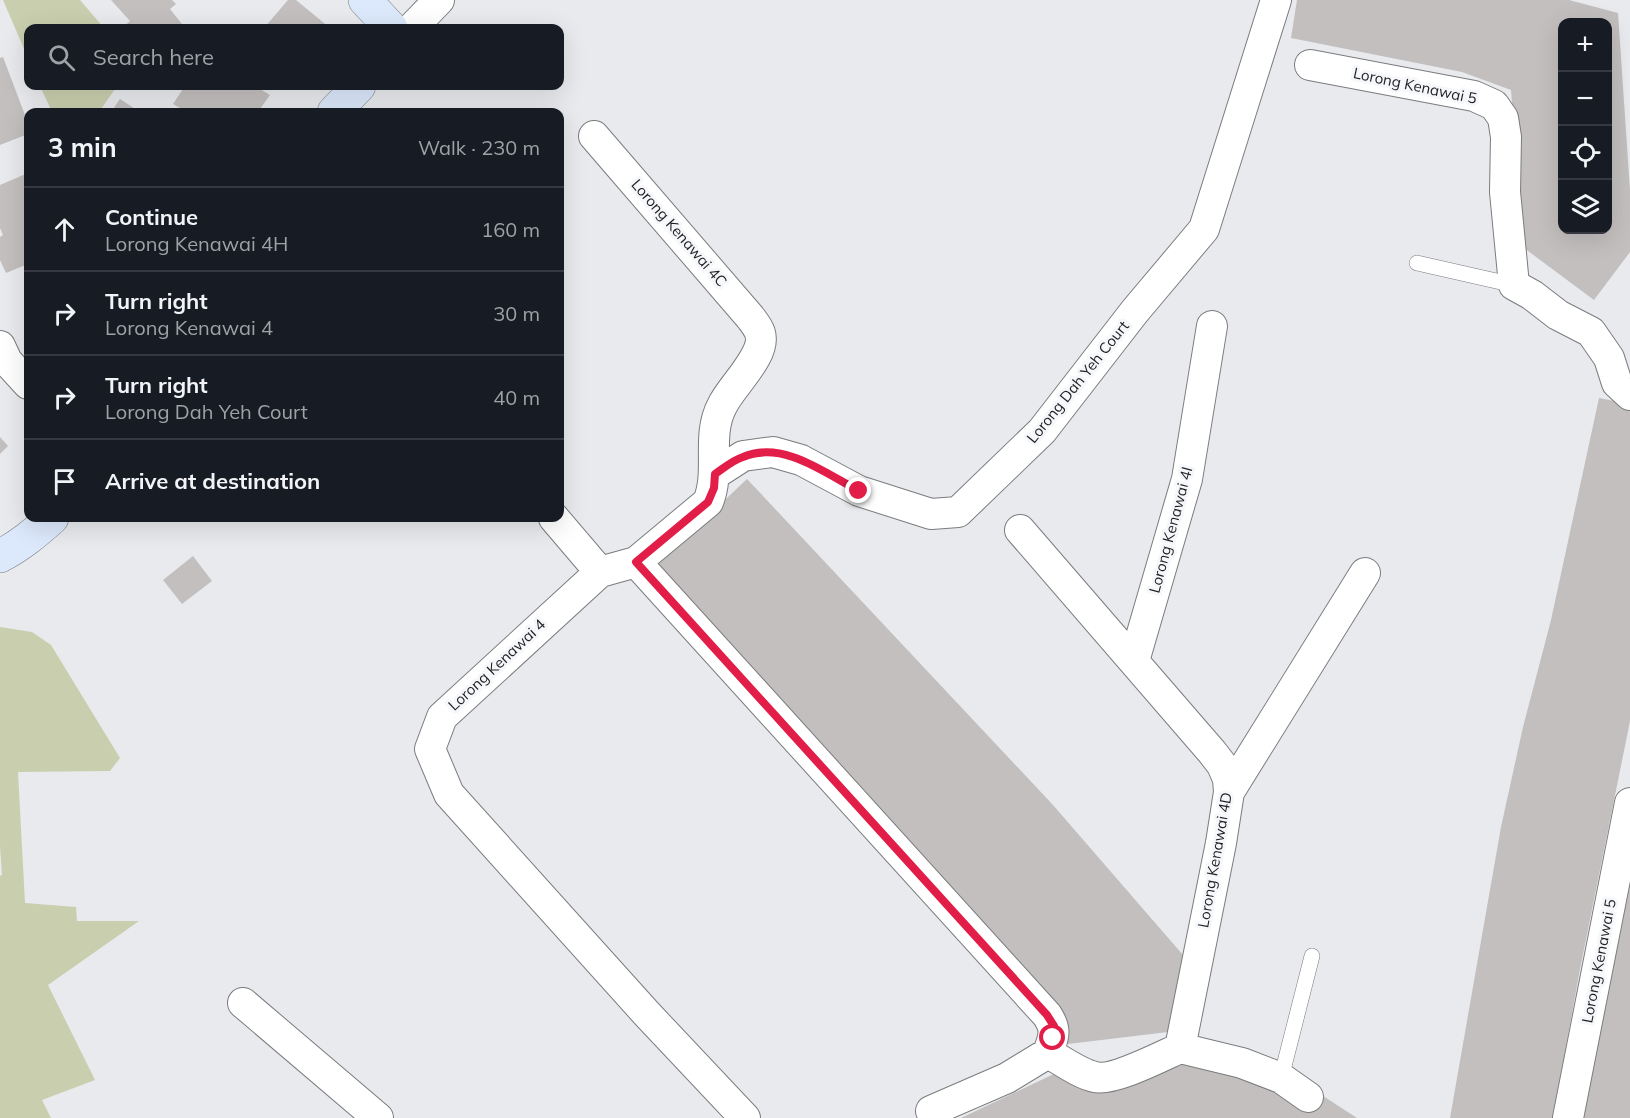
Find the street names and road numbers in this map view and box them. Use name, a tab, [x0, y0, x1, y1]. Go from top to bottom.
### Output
street label: Lorong Kenawai 5	[1352, 63, 1479, 108]
street label: Lorong Kenawai 4C	[628, 175, 731, 290]
street label: Lorong Dah Yeh Court	[1022, 317, 1133, 447]
street label: Lorong Kenawai 4I	[1145, 465, 1196, 595]
street label: Lorong Kenawai 4	[444, 615, 549, 715]
street label: Lorong Kenawai 4D	[1193, 791, 1236, 929]
street label: Lorong Kenawai 5	[1577, 897, 1620, 1025]

